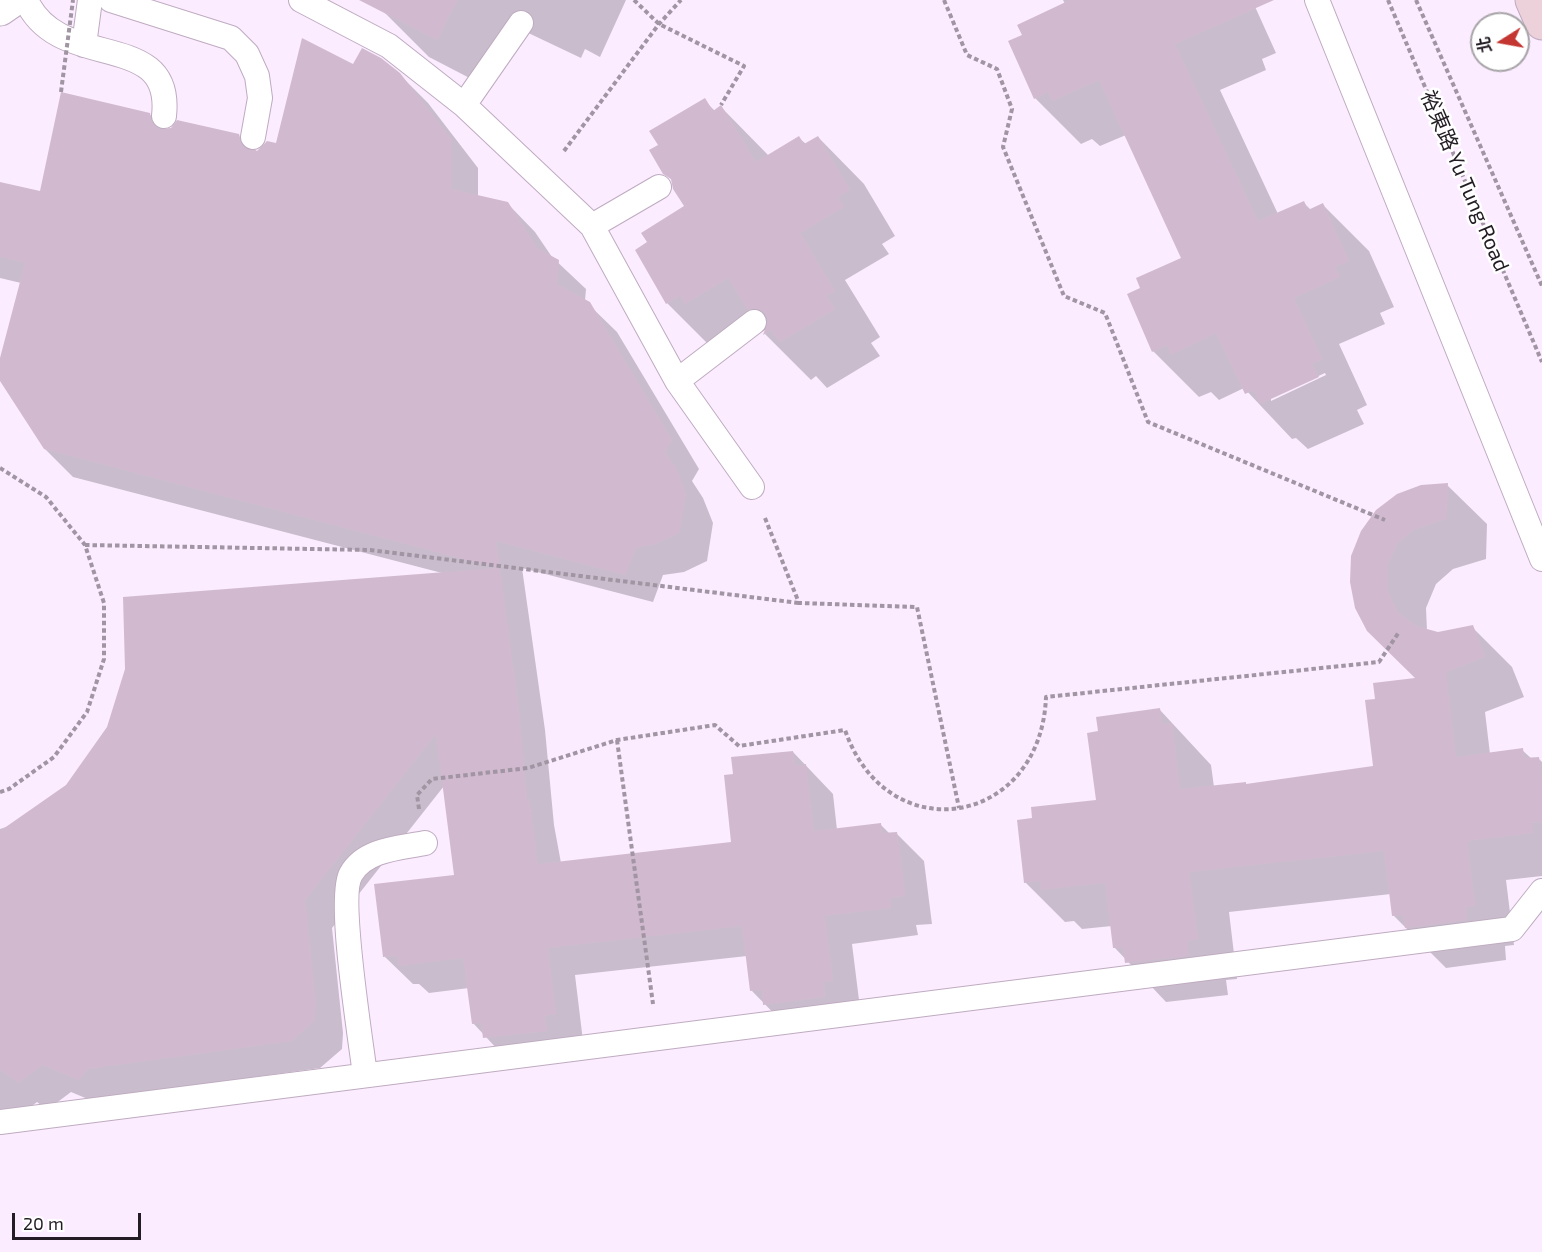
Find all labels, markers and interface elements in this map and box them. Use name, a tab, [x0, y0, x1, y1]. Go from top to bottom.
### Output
north arrow	[1470, 12, 1530, 72]
text: 北	[1473, 35, 1495, 55]
street label: 裕東路 Yu Tung Road	[1415, 87, 1515, 275]
scale bar	[15, 1201, 144, 1239]
text: 20 m	[23, 1212, 64, 1234]

